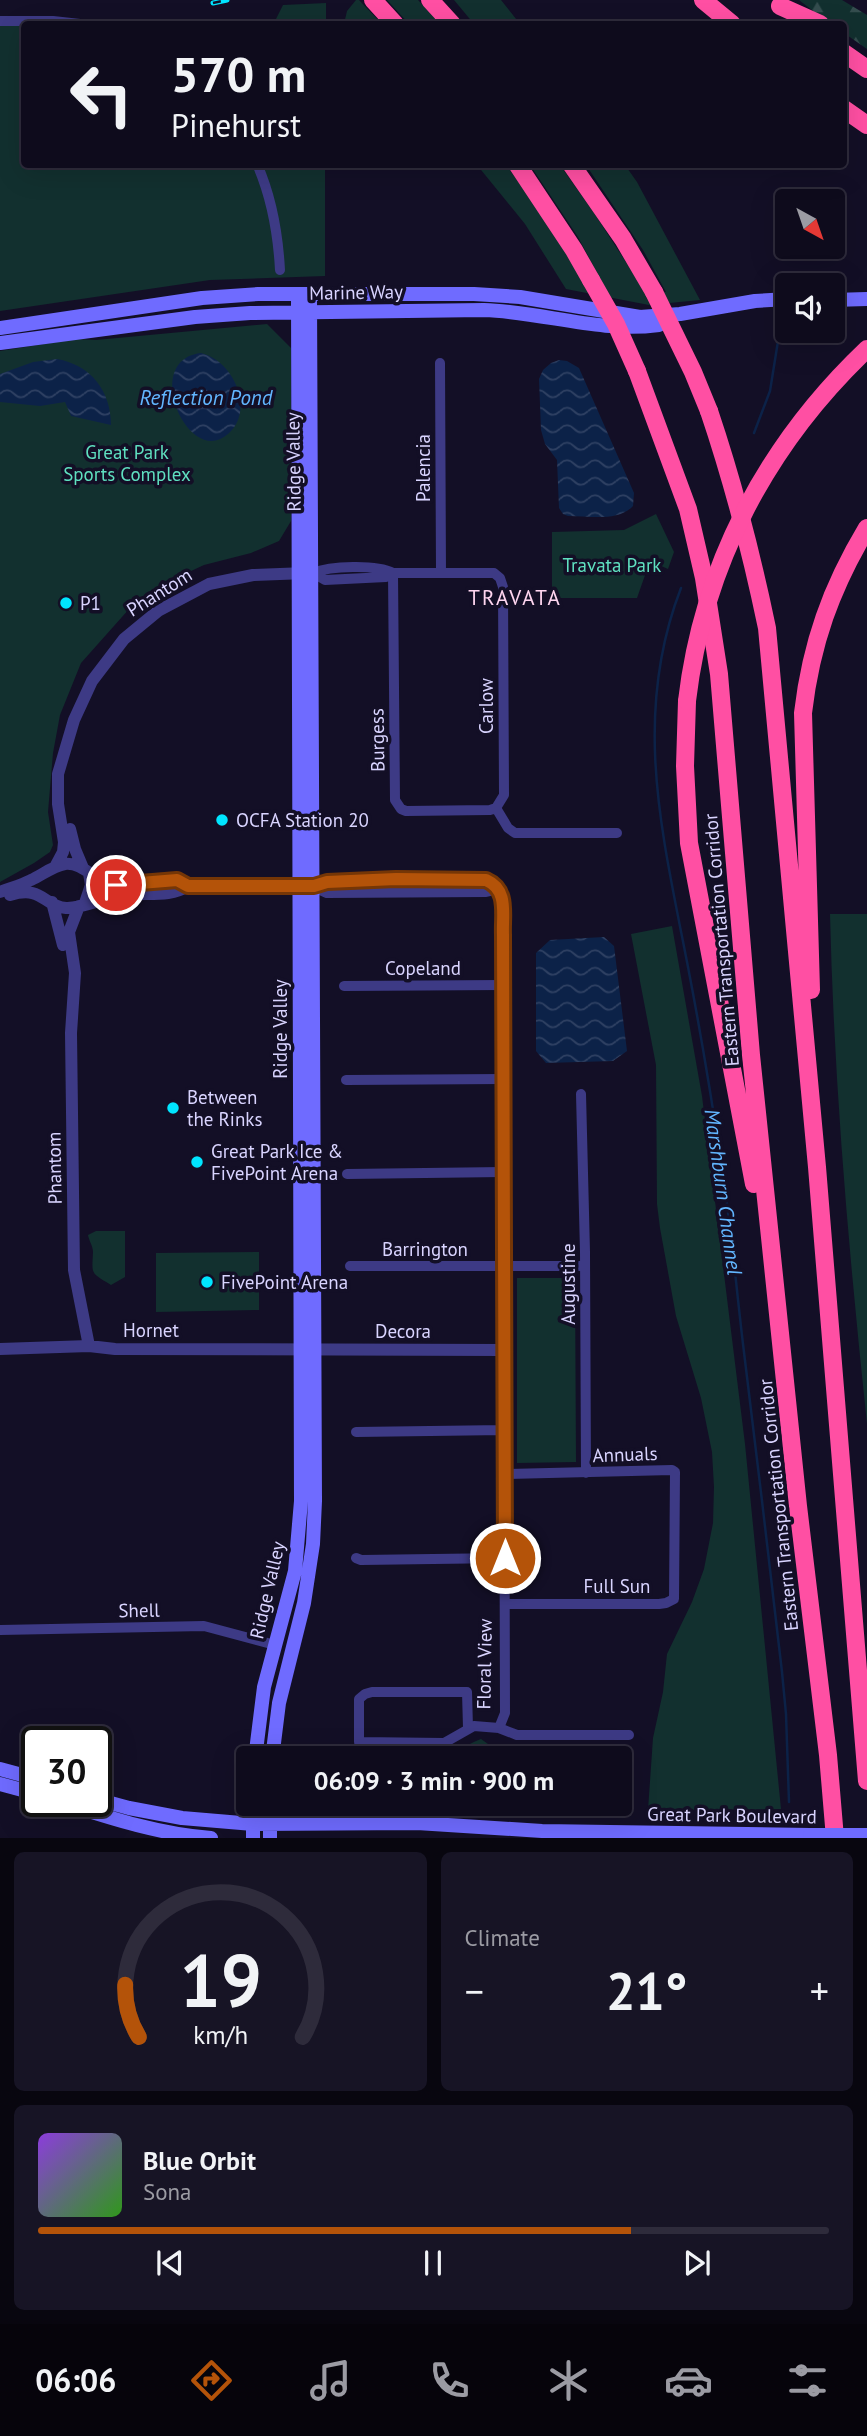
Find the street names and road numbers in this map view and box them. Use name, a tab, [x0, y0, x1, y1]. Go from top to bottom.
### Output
street label: Marine Way	[309, 279, 403, 305]
street label: Ridge Valley	[280, 412, 306, 512]
street label: Palencia	[411, 434, 435, 502]
street label: Phantom	[122, 563, 196, 621]
street label: Carlow	[474, 678, 498, 734]
street label: Burgess	[364, 708, 390, 772]
street label: Eastern Transportation Corridor	[698, 812, 744, 1067]
street label: Copeland	[385, 956, 461, 980]
street label: Ridge Valley	[268, 979, 292, 1079]
street label: Phantom	[41, 1131, 67, 1205]
street label: Barrington	[382, 1237, 468, 1261]
street label: Augustine	[556, 1243, 580, 1325]
street label: Hornet	[123, 1318, 180, 1342]
street label: Decora	[375, 1319, 431, 1343]
street label: Eastern Transportation Corridor	[753, 1377, 803, 1632]
street label: Annuals	[592, 1441, 658, 1467]
street label: Ridge Valley	[244, 1539, 290, 1641]
street label: Full Sun	[584, 1574, 650, 1598]
street label: Shell	[118, 1598, 160, 1622]
street label: Floral View	[471, 1618, 497, 1710]
street label: Great Park Boulevard	[647, 1802, 817, 1828]

